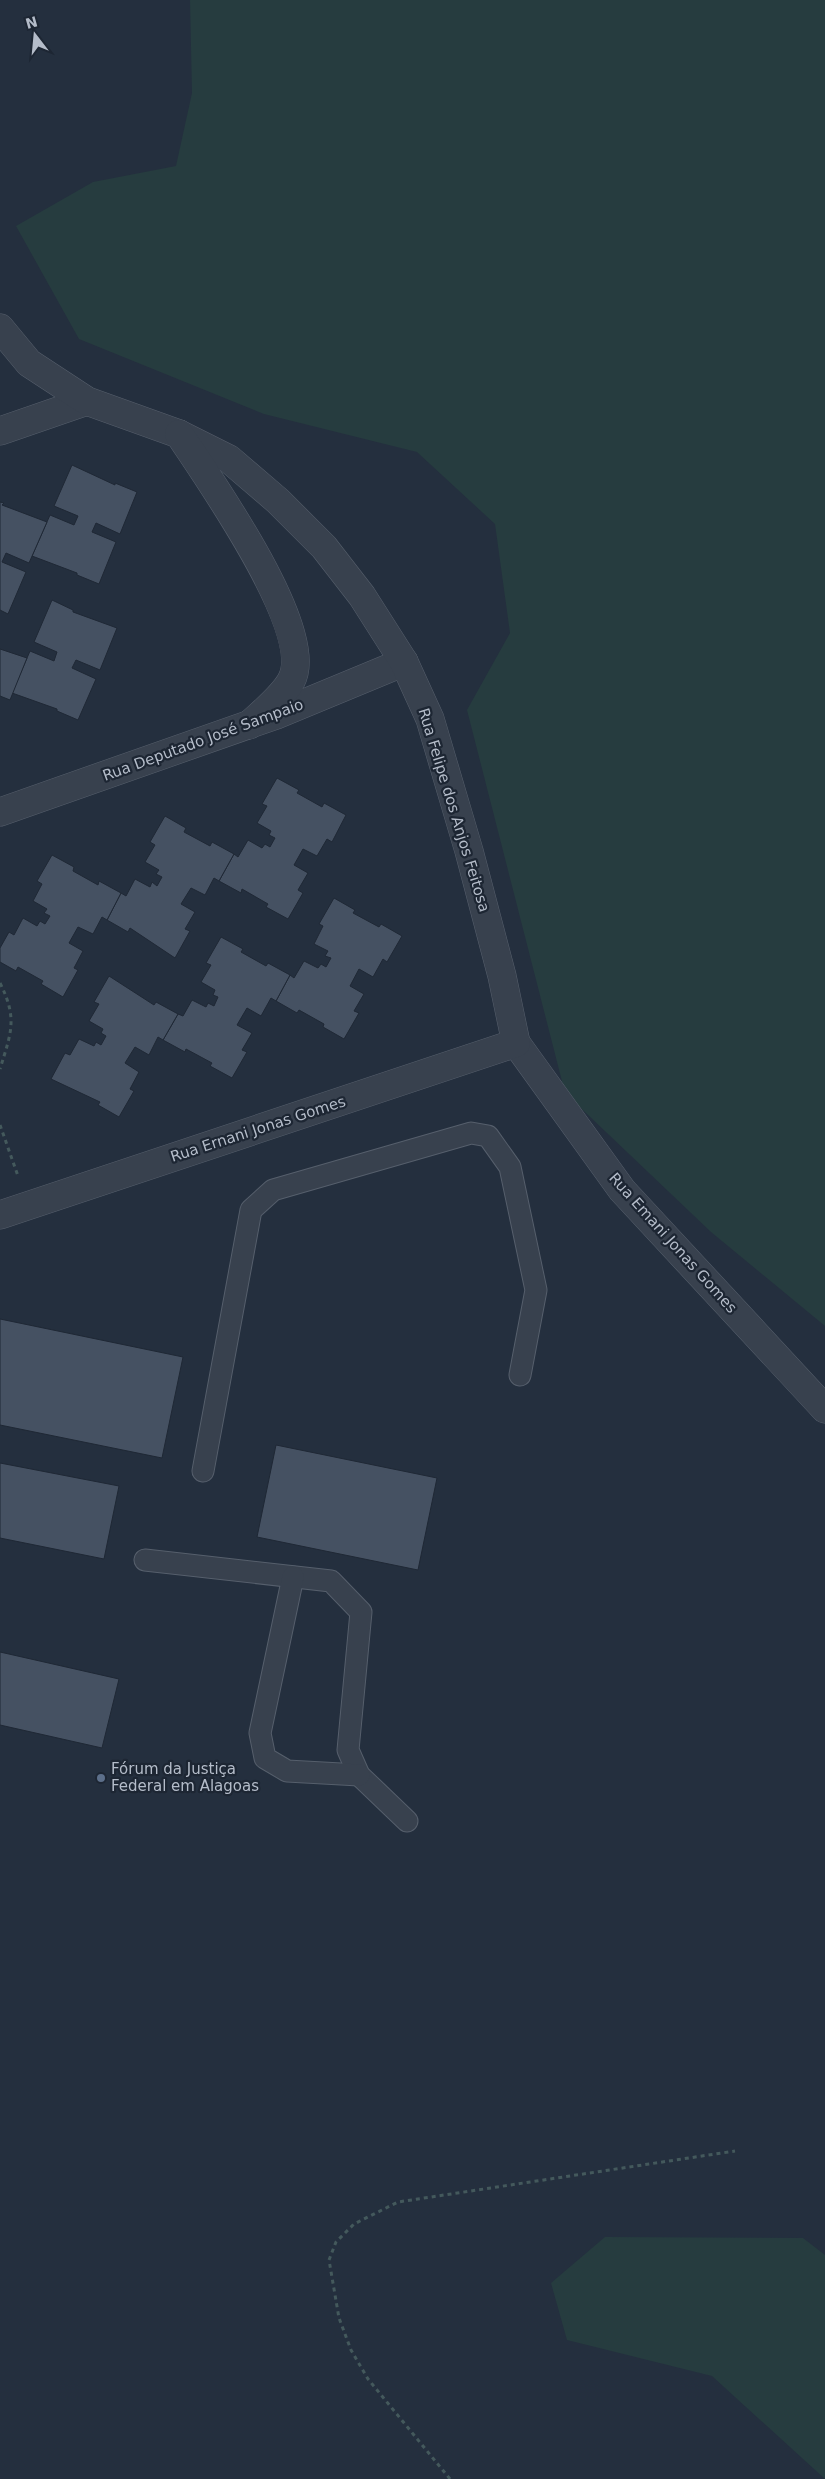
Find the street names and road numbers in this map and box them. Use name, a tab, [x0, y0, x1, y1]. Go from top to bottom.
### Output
street label: Rua Deputado José Sampaio	[100, 695, 306, 785]
street label: Rua Felipe dos Anjos Feitosa	[414, 706, 494, 914]
street label: Rua Ernani Jonas Gomes	[168, 1092, 348, 1166]
street label: Rua Emani Jonas Gomes	[605, 1169, 741, 1317]

